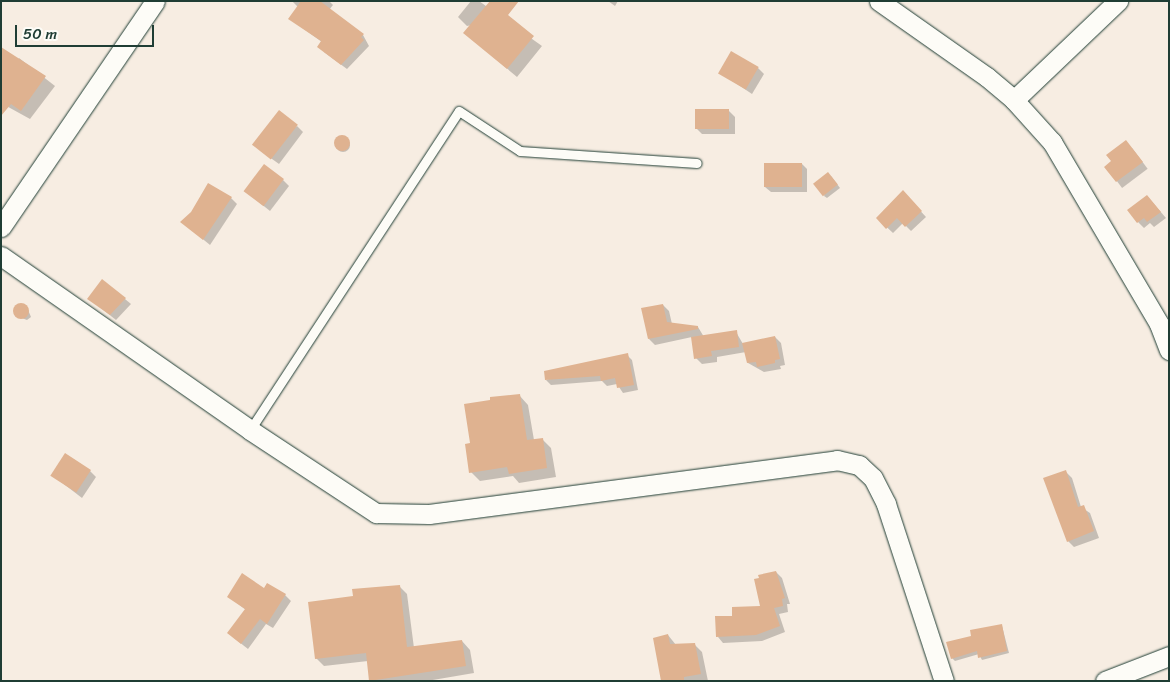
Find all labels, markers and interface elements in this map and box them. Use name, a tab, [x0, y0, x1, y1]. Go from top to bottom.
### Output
scale bar	[18, 15, 156, 47]
text: 50 m	[23, 21, 57, 47]

